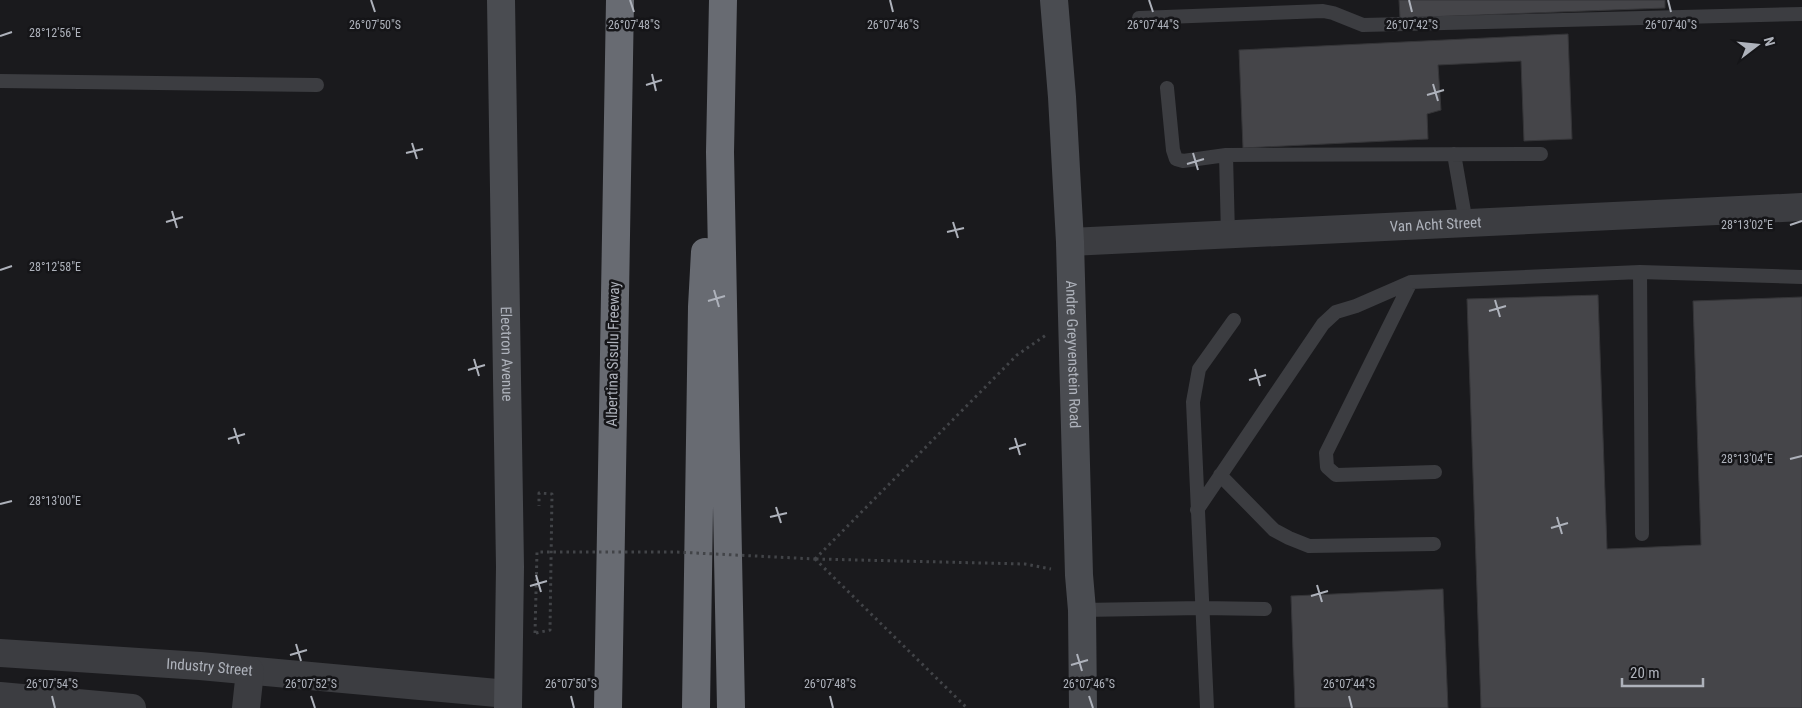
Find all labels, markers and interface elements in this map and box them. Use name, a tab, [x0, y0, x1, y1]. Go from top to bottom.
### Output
text: 26°07'50"S	[349, 18, 401, 32]
text: 26°07'48"S	[608, 18, 660, 32]
text: 26°07'46"S	[867, 18, 919, 32]
text: 26°07'44"S	[1127, 18, 1179, 32]
text: 26°07'42"S	[1386, 18, 1438, 32]
text: 26°07'40"S	[1645, 18, 1697, 32]
north arrow	[1732, 20, 1782, 70]
text: 28°12'56"E	[29, 26, 81, 40]
text: N	[1761, 35, 1778, 48]
street label: Van Acht Street	[1389, 213, 1482, 236]
text: 28°13'02"E	[1721, 218, 1773, 232]
text: 28°12'58"E	[29, 260, 81, 274]
street label: Andre Greyvenstein Road	[1062, 280, 1084, 429]
street label: Albertina Sisulu Freeway	[603, 281, 623, 427]
street label: Electron Avenue	[497, 306, 516, 402]
text: 28°13'04"E	[1721, 452, 1773, 466]
text: 28°13'00"E	[29, 494, 81, 508]
street label: Industry Street	[166, 655, 253, 680]
scale bar	[1622, 656, 1703, 688]
text: 20 m	[1630, 664, 1660, 682]
text: 26°07'54"S	[26, 677, 78, 691]
text: 26°07'52"S	[285, 677, 337, 691]
text: 26°07'50"S	[545, 677, 597, 691]
text: 26°07'48"S	[804, 677, 856, 691]
text: 26°07'46"S	[1063, 677, 1115, 691]
text: 26°07'44"S	[1323, 677, 1375, 691]

